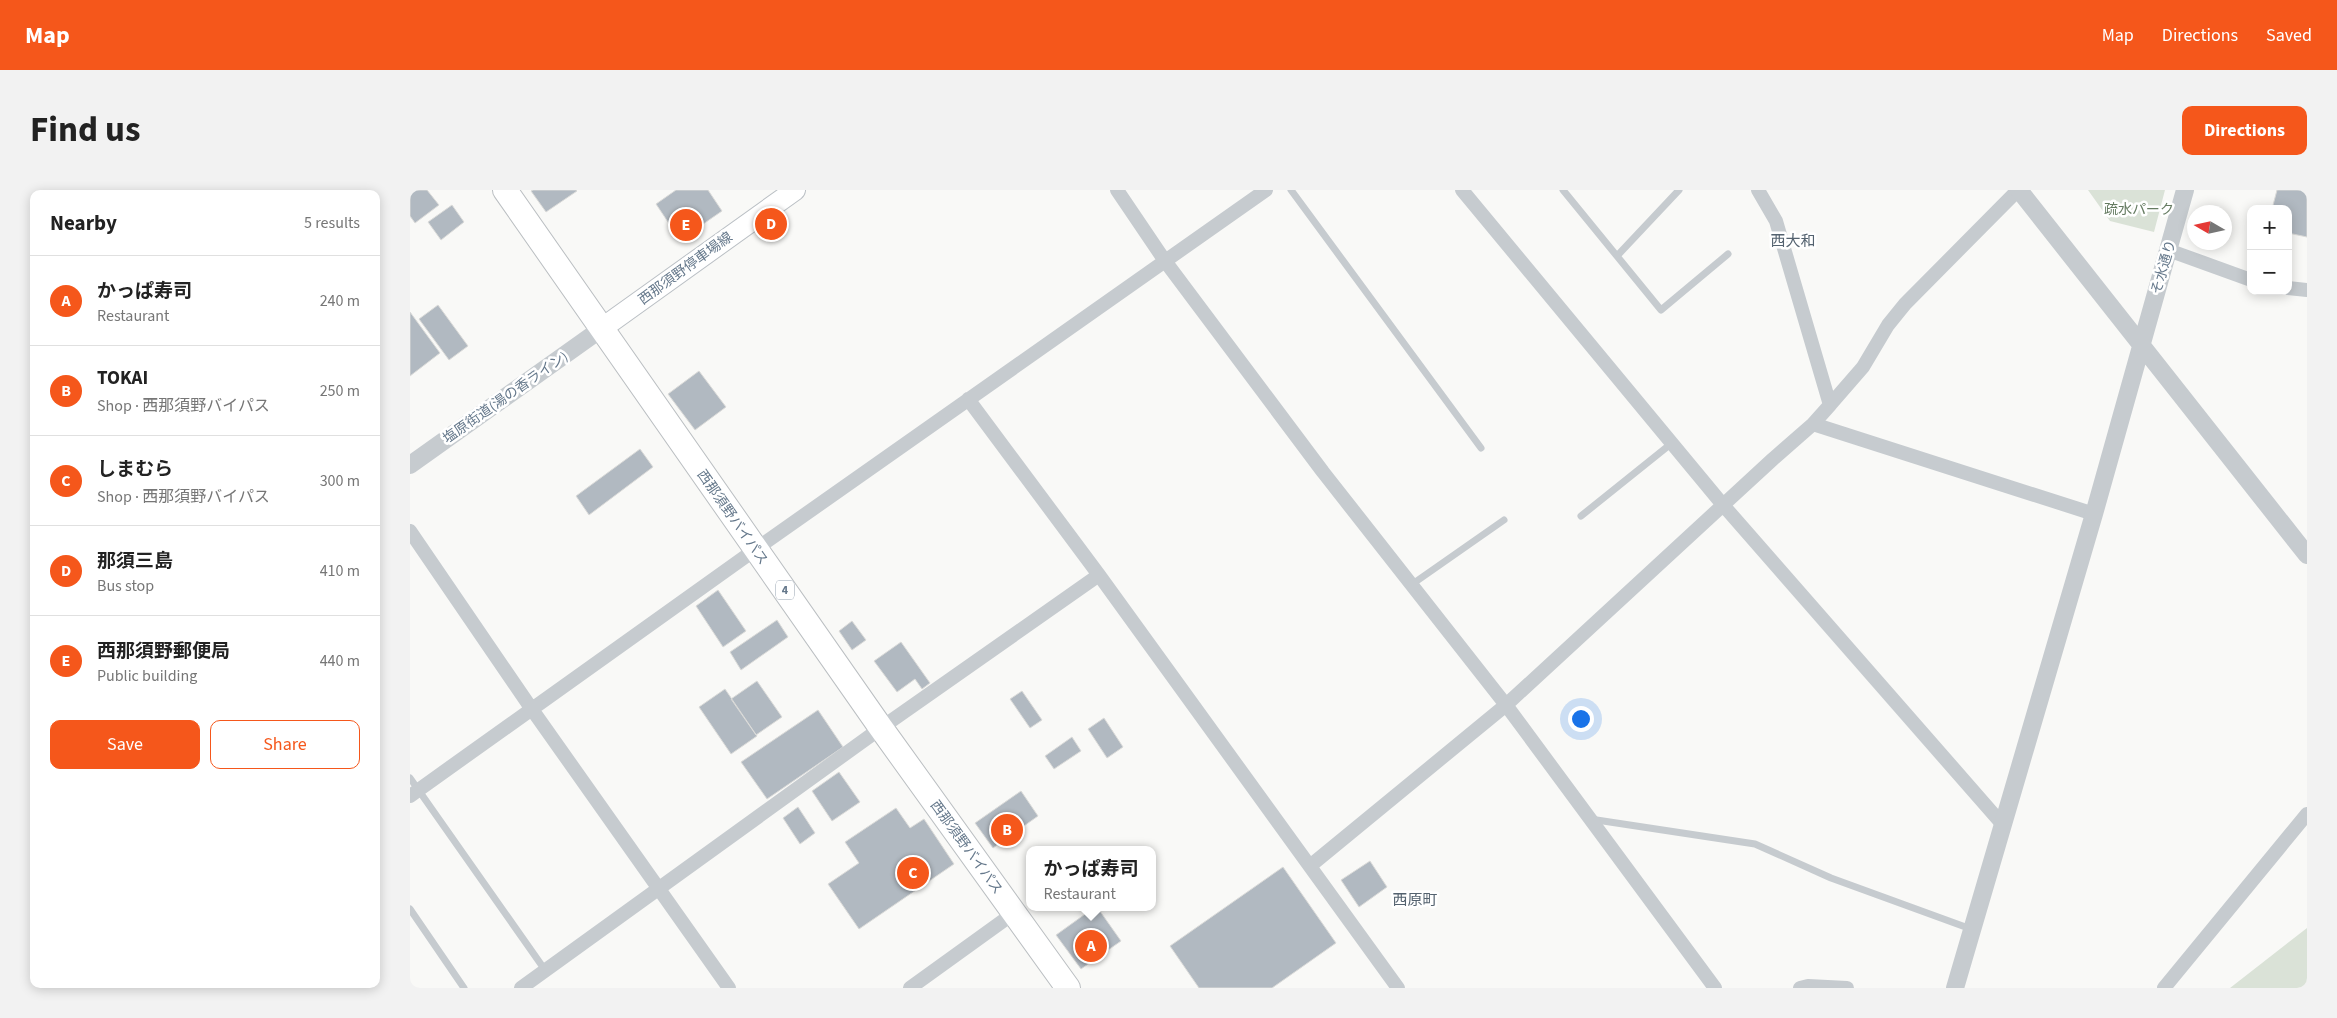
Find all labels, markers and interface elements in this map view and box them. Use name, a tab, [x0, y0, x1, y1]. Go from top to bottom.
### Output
text: Map	[25, 18, 70, 53]
text: Map	[2102, 23, 2134, 48]
text: Directions	[2162, 23, 2238, 48]
text: Saved	[2266, 23, 2312, 48]
text: Find us	[30, 105, 140, 155]
button: Directions	[2182, 106, 2307, 155]
park label: 疏水パーク	[2104, 200, 2174, 220]
pin: D	[755, 205, 787, 243]
north arrow	[2187, 205, 2232, 250]
map controls	[2247, 205, 2292, 295]
button: +	[2247, 205, 2292, 250]
pin: E	[670, 206, 702, 244]
text: Nearby	[50, 208, 117, 238]
text: 5 results	[304, 212, 360, 234]
street label: 西那須野停車場線	[634, 228, 737, 310]
district label: 西大和	[1770, 231, 1816, 252]
street label: そ水通り	[2147, 238, 2181, 297]
button: −	[2247, 250, 2292, 295]
text: かっぱ寿司	[97, 278, 192, 305]
text: A	[61, 290, 71, 312]
text: 240 m	[320, 290, 360, 312]
text: Restaurant	[97, 305, 170, 327]
street label: 塩原街道(湯の香ライン)	[439, 347, 572, 449]
text: TOKAI	[97, 365, 148, 392]
text: B	[61, 380, 71, 402]
text: 250 m	[320, 380, 360, 402]
text: Shop · 西那須野バイパス	[97, 395, 270, 417]
text: しまむら	[97, 456, 173, 483]
street label: 西那須野バイパス	[692, 466, 772, 569]
text: C	[61, 470, 71, 492]
text: 300 m	[320, 470, 360, 492]
text: Shop · 西那須野バイパス	[97, 486, 270, 508]
text: 那須三島	[97, 548, 173, 575]
text: D	[61, 560, 71, 582]
text: 410 m	[320, 560, 360, 582]
text: Bus stop	[97, 575, 154, 597]
road number: 4	[776, 580, 794, 600]
text: 西那須野郵便局	[97, 638, 230, 665]
text: E	[62, 650, 70, 672]
text: 440 m	[320, 650, 360, 672]
text: Public building	[97, 665, 197, 687]
your location	[1568, 706, 1594, 732]
button: Save	[50, 720, 200, 769]
button: Share	[210, 720, 360, 769]
street label: 西那須野バイパス	[925, 797, 1007, 899]
pin: B	[991, 811, 1023, 849]
popup	[1026, 846, 1156, 911]
pin: C	[897, 854, 929, 892]
text: かっぱ寿司	[1043, 856, 1139, 883]
text: Restaurant	[1043, 883, 1116, 905]
district label: 西原町	[1392, 890, 1438, 911]
pin: A	[1075, 927, 1107, 965]

